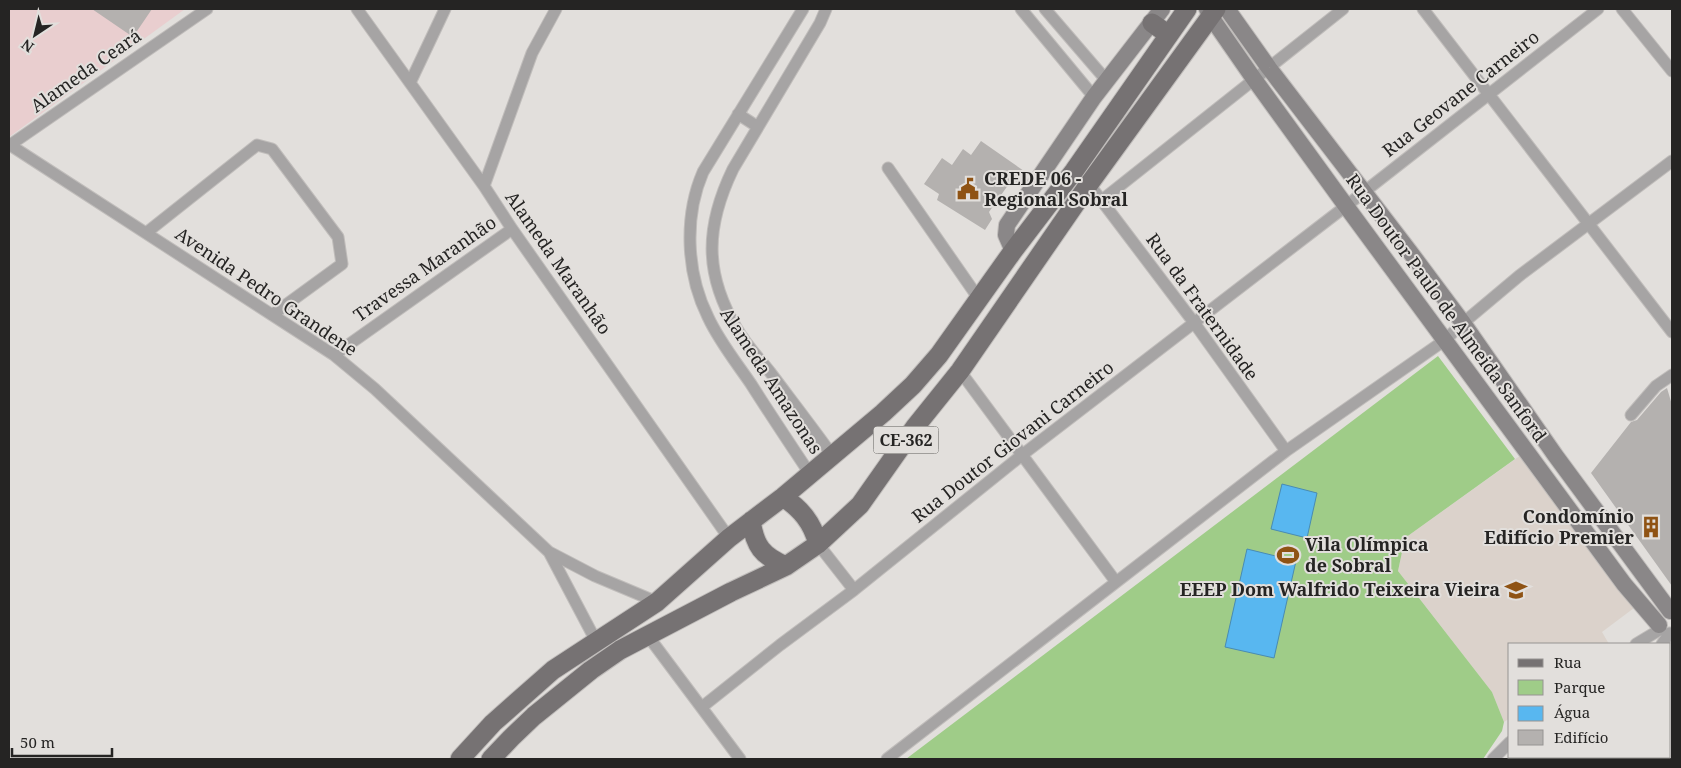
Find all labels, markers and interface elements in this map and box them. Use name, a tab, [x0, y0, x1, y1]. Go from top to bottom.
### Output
north arrow	[10, 10, 60, 60]
street label: Alameda Ceará	[25, 23, 146, 117]
street label: Rua Geovane Carneiro	[1377, 24, 1544, 162]
text: N	[17, 35, 37, 57]
place label: CREDE 06 - Regional Sobral	[984, 166, 1128, 211]
street label: Rua Doutor Paulo de Almeida Sanford	[1341, 169, 1552, 446]
public building icon: CREDE 06 - Regional Sobral	[955, 176, 981, 202]
street label: Alameda Maranhão	[500, 186, 617, 339]
street label: Travessa Maranhão	[348, 210, 501, 327]
street label: Avenida Pedro Grandene	[171, 221, 362, 361]
street label: Rua da Fraternidade	[1141, 228, 1264, 385]
street label: Alameda Amazonas	[715, 303, 828, 458]
street label: Rua Doutor Giovani Carneiro	[907, 355, 1118, 528]
road number: CE-362	[874, 426, 938, 454]
place label: Condomínio Edifício Premier	[1484, 504, 1635, 549]
building icon: Condomínio Edifício Premier	[1638, 514, 1664, 540]
place label: Vila Olímpica de Sobral	[1305, 532, 1429, 577]
sports icon: Vila Olímpica de Sobral	[1275, 542, 1301, 568]
place label: EEEP Dom Walfrido Teixeira Vieira	[1180, 577, 1500, 601]
school or university icon: EEEP Dom Walfrido Teixeira Vieira	[1503, 577, 1529, 603]
legend	[1508, 643, 1671, 758]
text: Rua	[1554, 652, 1582, 672]
text: Parque	[1554, 677, 1605, 697]
text: Água	[1554, 702, 1590, 722]
scale bar	[12, 726, 112, 758]
text: Edifício	[1554, 727, 1609, 747]
text: 50 m	[20, 732, 55, 752]

